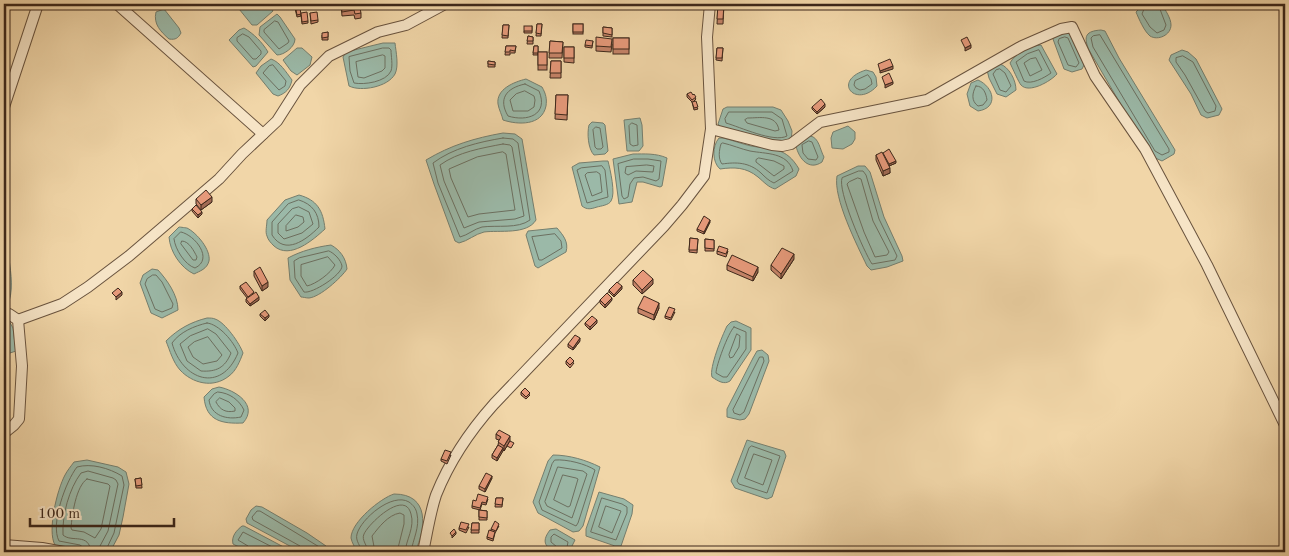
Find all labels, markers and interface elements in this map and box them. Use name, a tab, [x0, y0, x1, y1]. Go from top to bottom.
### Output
scale bar	[30, 496, 174, 528]
text: 100 m	[38, 507, 80, 522]

